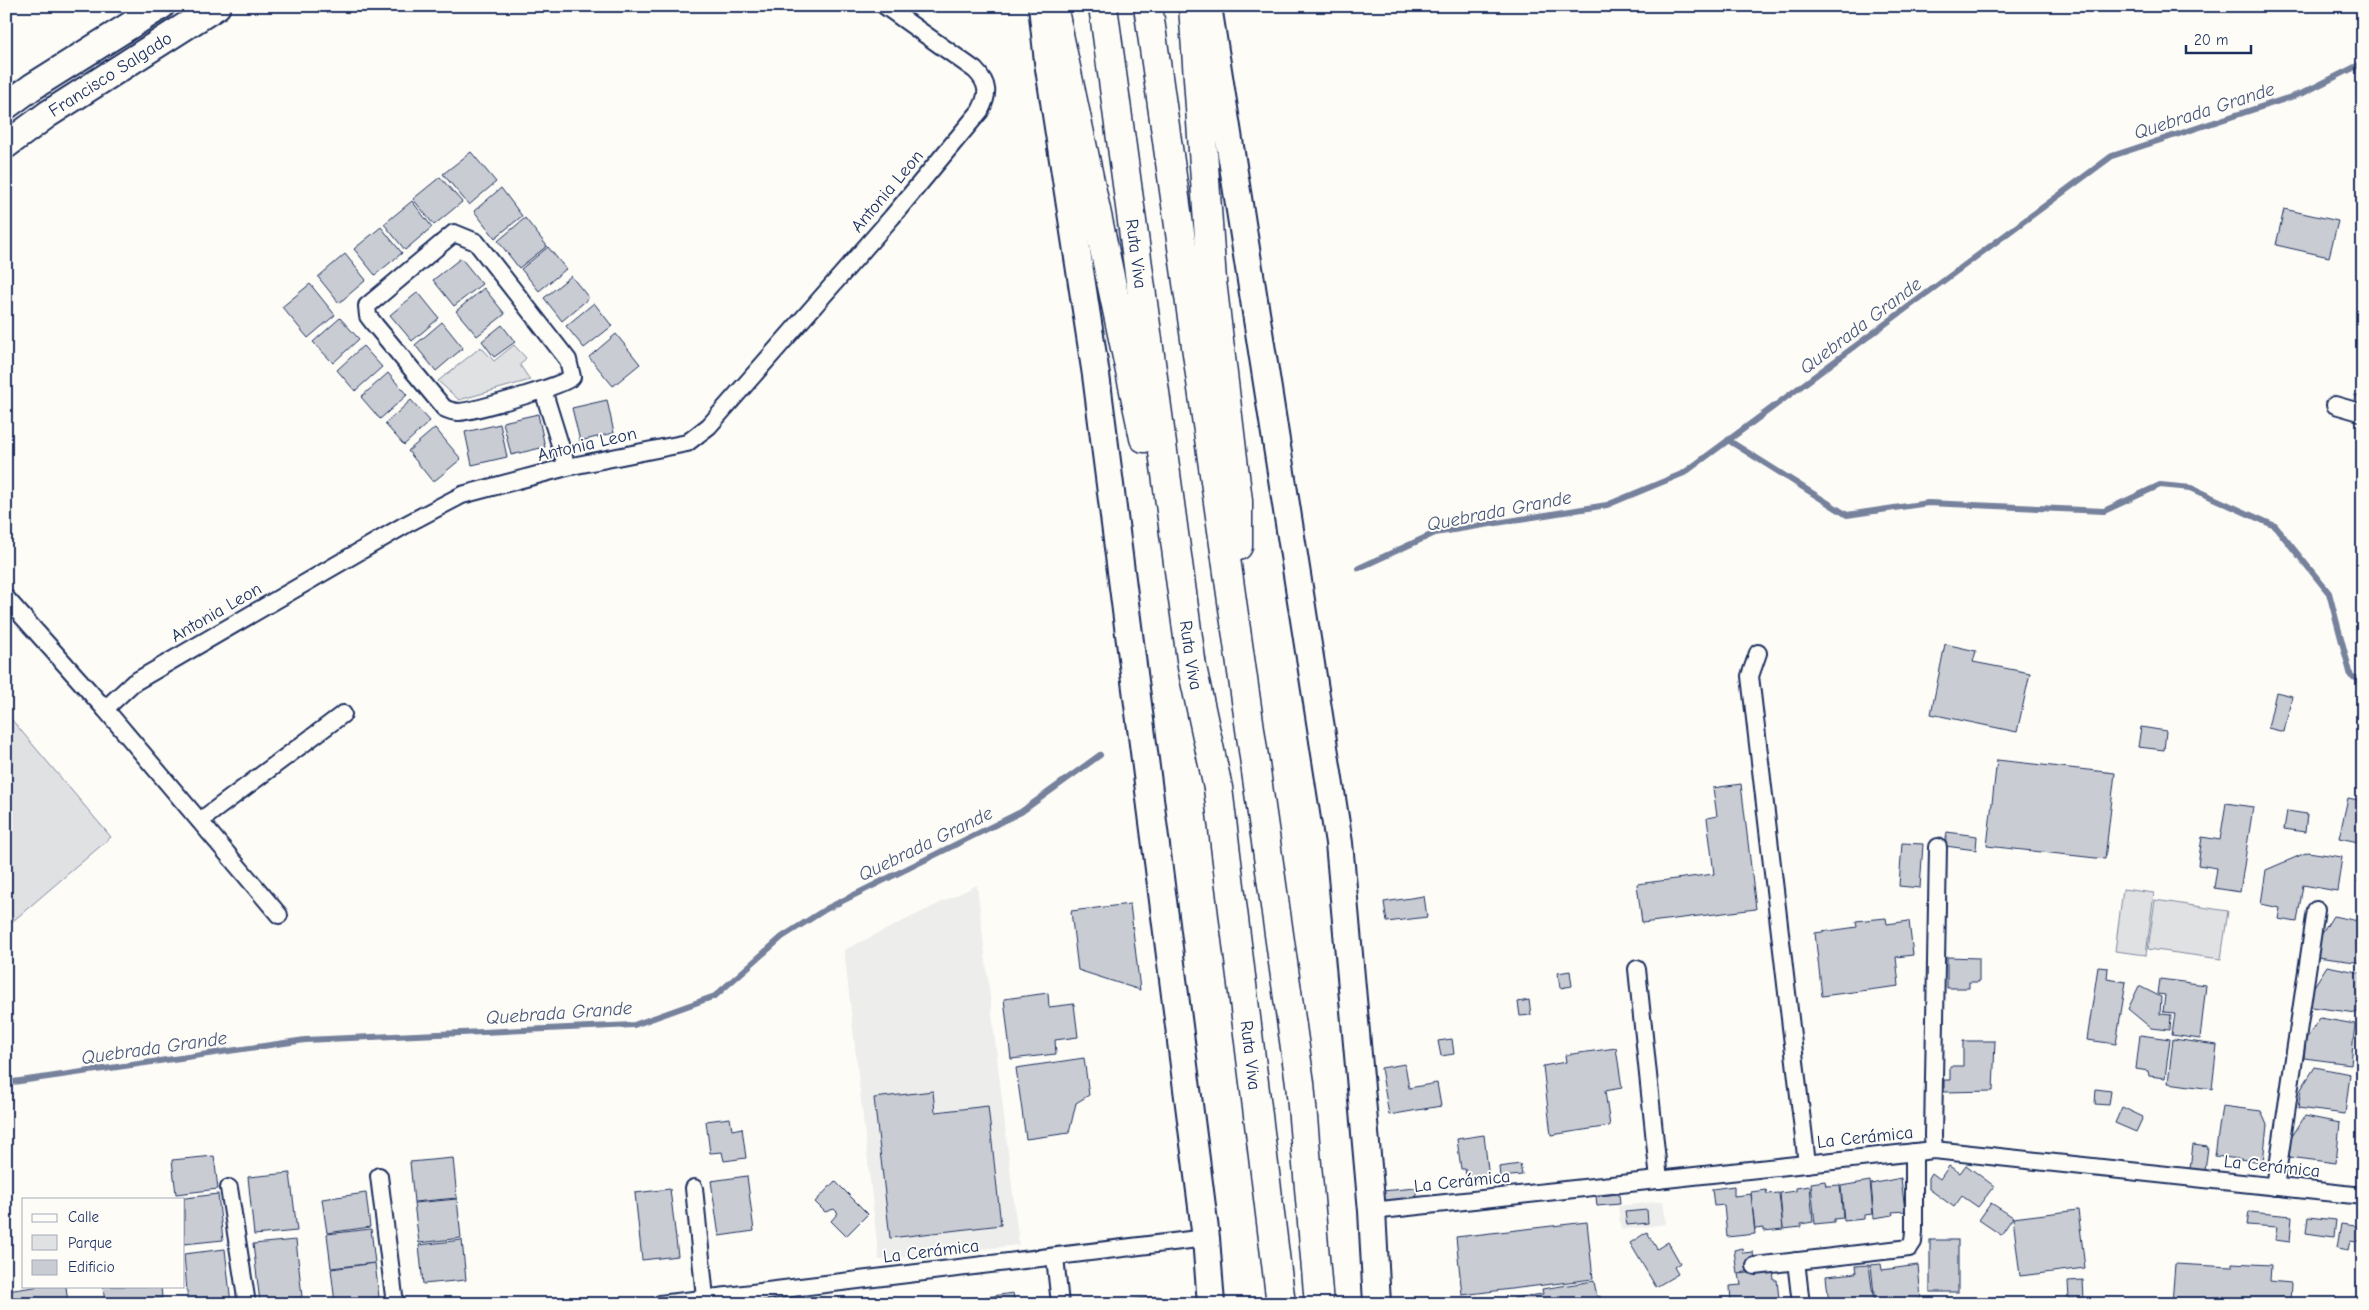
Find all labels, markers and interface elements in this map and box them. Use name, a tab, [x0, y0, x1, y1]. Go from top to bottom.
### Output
scale bar	[2186, 22, 2252, 54]
street label: Francisco Salgado	[45, 28, 176, 122]
text: 20 m	[2194, 31, 2228, 49]
water label: Quebrada Grande	[2131, 78, 2278, 144]
street label: Antonia Leon	[847, 146, 928, 237]
street label: Ruta Viva	[1121, 218, 1151, 290]
water label: Quebrada Grande	[1795, 273, 1926, 379]
street label: Antonia Leon	[535, 423, 639, 466]
water label: Quebrada Grande	[1425, 486, 1574, 536]
street label: Antonia Leon	[167, 578, 265, 647]
street label: Ruta Viva	[1175, 619, 1207, 692]
water label: Quebrada Grande	[855, 802, 997, 886]
water label: Quebrada Grande	[485, 997, 633, 1029]
street label: Ruta Viva	[1235, 1019, 1265, 1091]
water label: Quebrada Grande	[80, 1027, 229, 1069]
street label: La Cerámica	[1816, 1122, 1914, 1153]
street label: La Cerámica	[2223, 1151, 2321, 1182]
street label: La Cerámica	[1413, 1166, 1511, 1197]
legend	[22, 1198, 185, 1288]
text: Calle	[68, 1208, 100, 1226]
text: Parque	[68, 1234, 113, 1252]
street label: La Cerámica	[882, 1235, 980, 1268]
text: Edificio	[68, 1258, 115, 1276]

